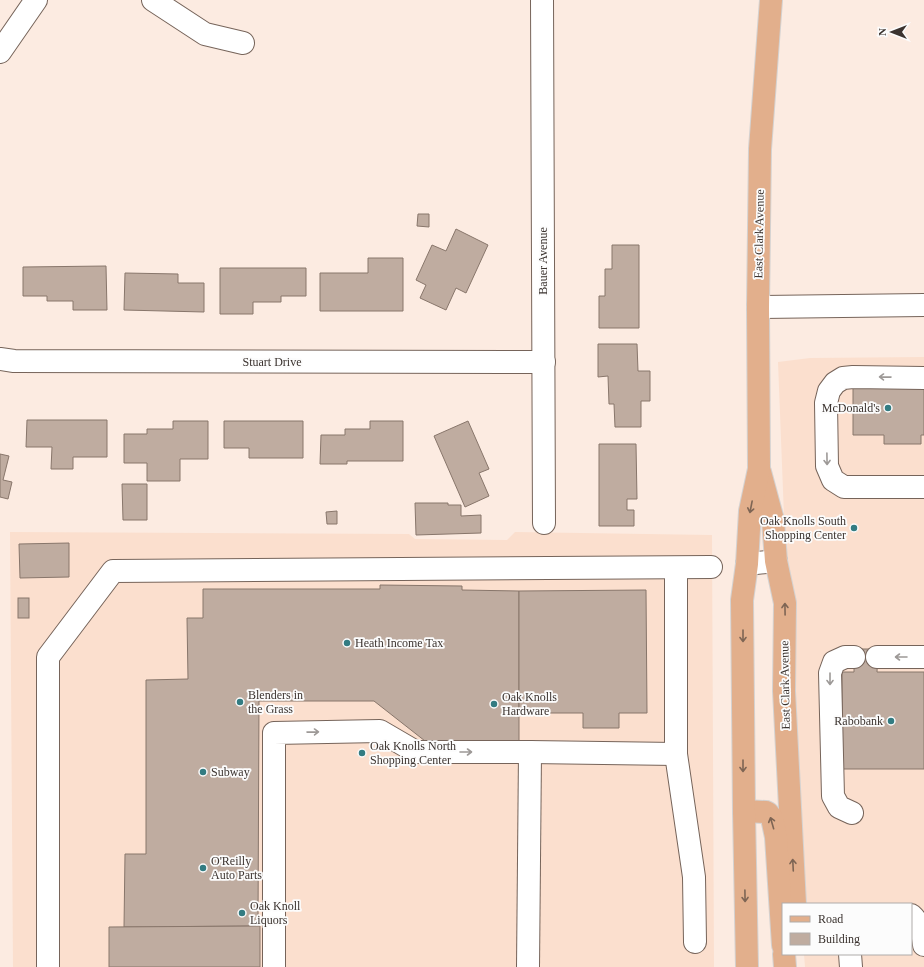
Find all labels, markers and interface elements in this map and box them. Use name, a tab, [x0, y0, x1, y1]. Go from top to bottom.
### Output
north arrow	[872, 12, 912, 52]
text: N	[876, 28, 888, 36]
street label: East Clark Avenue	[751, 189, 767, 279]
street label: Bauer Avenue	[536, 227, 550, 295]
street label: Stuart Drive	[243, 355, 302, 369]
one-way arrow	[879, 373, 892, 381]
place label: McDonald's	[822, 401, 880, 415]
marker: McDonald's	[883, 403, 893, 413]
one-way arrow	[823, 452, 831, 465]
one-way arrow	[747, 500, 755, 513]
place label: Oak Knolls South Shopping Center	[760, 514, 846, 542]
marker: Oak Knolls South Shopping Center	[849, 523, 859, 533]
one-way arrow	[781, 603, 788, 616]
one-way arrow	[739, 629, 746, 642]
place label: Heath Income Tax	[355, 636, 443, 650]
marker: Heath Income Tax	[342, 638, 352, 648]
street label: East Clark Avenue	[777, 640, 793, 730]
one-way arrow	[895, 653, 908, 661]
one-way arrow	[826, 672, 834, 685]
place label: Blenders in the Grass	[248, 688, 303, 716]
place label: Oak Knolls Hardware	[502, 690, 557, 718]
marker: Blenders in the Grass	[235, 697, 245, 707]
marker: Oak Knolls Hardware	[489, 699, 499, 709]
place label: Rabobank	[834, 714, 883, 728]
marker: Rabobank	[886, 716, 896, 726]
one-way arrow	[306, 728, 319, 736]
place label: Oak Knolls North Shopping Center	[370, 739, 456, 767]
marker: Oak Knolls North Shopping Center	[357, 748, 367, 758]
one-way arrow	[459, 748, 472, 756]
one-way arrow	[739, 759, 747, 772]
place label: Subway	[211, 765, 250, 779]
marker: Subway	[198, 767, 208, 777]
one-way arrow	[768, 816, 775, 829]
place label: O'Reilly Auto Parts	[211, 854, 262, 882]
one-way arrow	[789, 859, 796, 872]
marker: O'Reilly Auto Parts	[198, 863, 208, 873]
one-way arrow	[742, 889, 749, 902]
place label: Oak Knoll Liquors	[250, 899, 301, 927]
legend	[782, 903, 912, 955]
marker: Oak Knoll Liquors	[237, 908, 247, 918]
text: Road	[818, 912, 843, 926]
text: Building	[818, 932, 860, 946]

